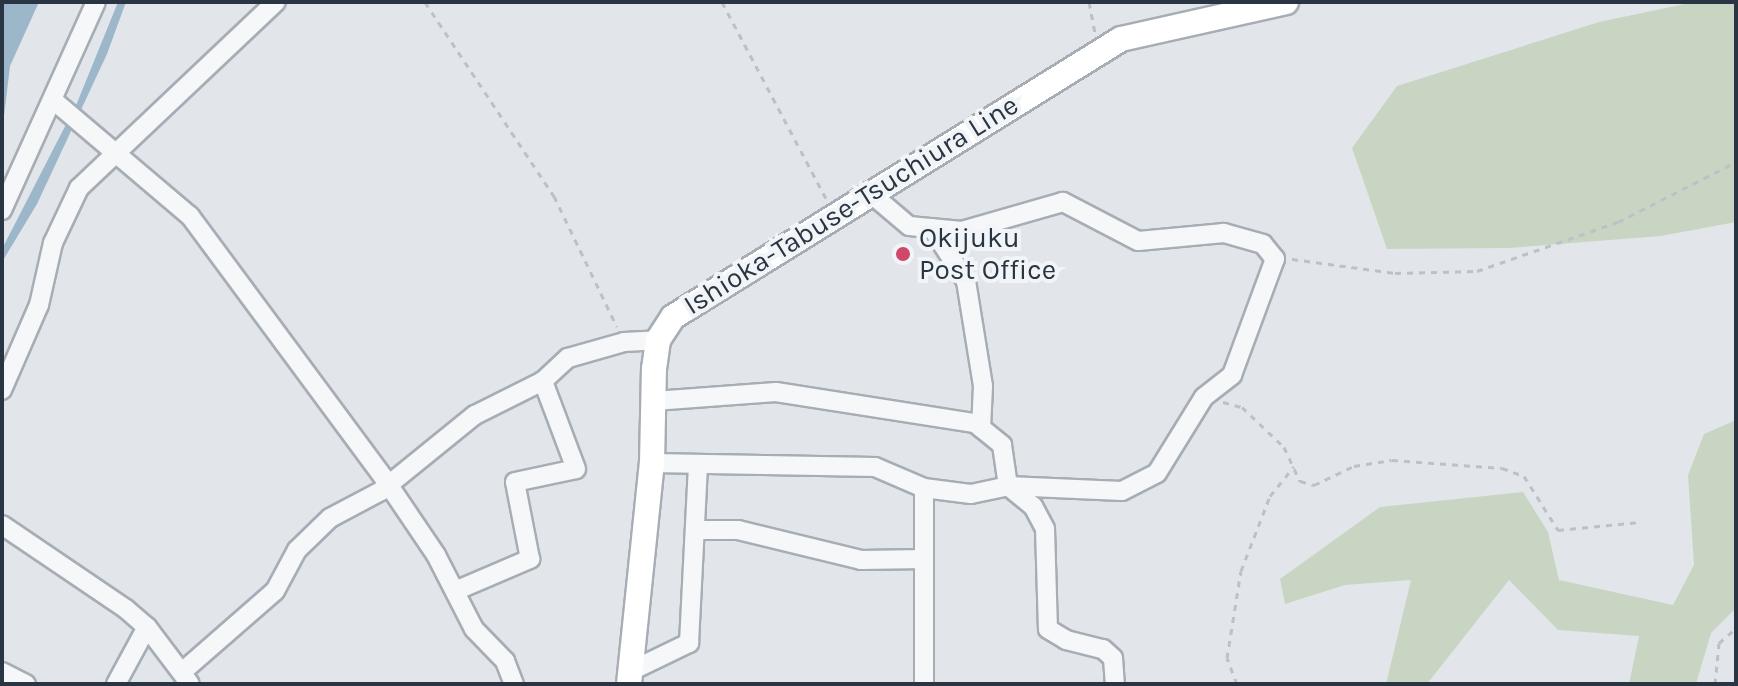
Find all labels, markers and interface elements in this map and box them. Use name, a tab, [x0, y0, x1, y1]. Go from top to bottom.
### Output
street label: Ishioka-Tabuse-Tsuchiura Line	[678, 88, 1024, 322]
place label: Okijuku Post Office	[919, 221, 1056, 287]
marker: Okijuku Post Office	[894, 245, 912, 263]

